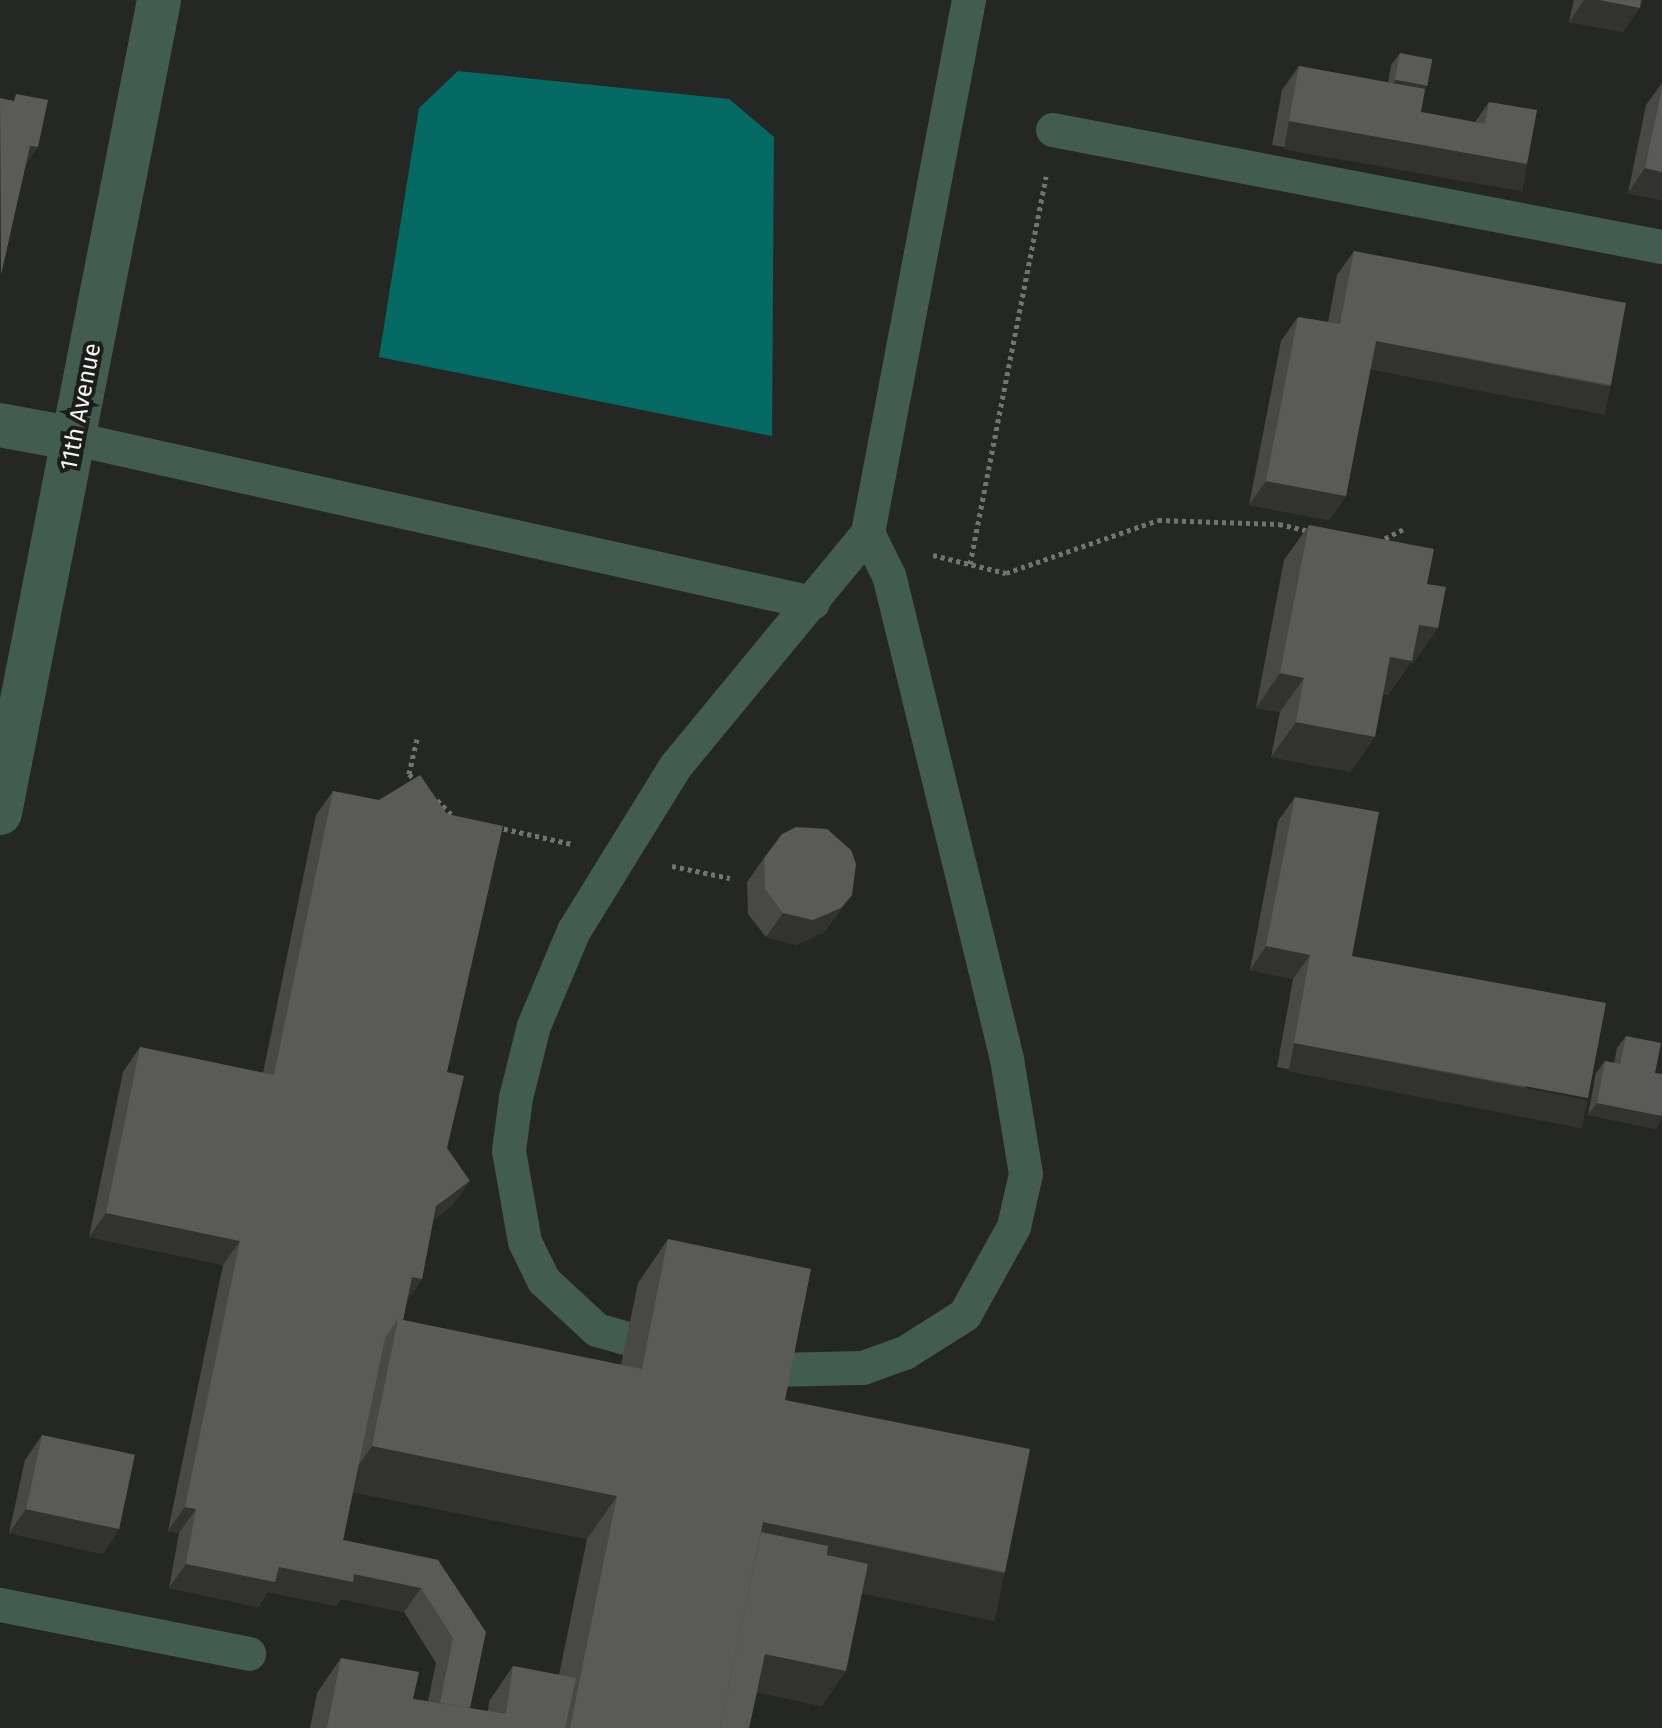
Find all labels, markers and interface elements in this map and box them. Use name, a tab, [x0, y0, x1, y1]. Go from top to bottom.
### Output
street label: 11th Avenue	[55, 341, 107, 473]

